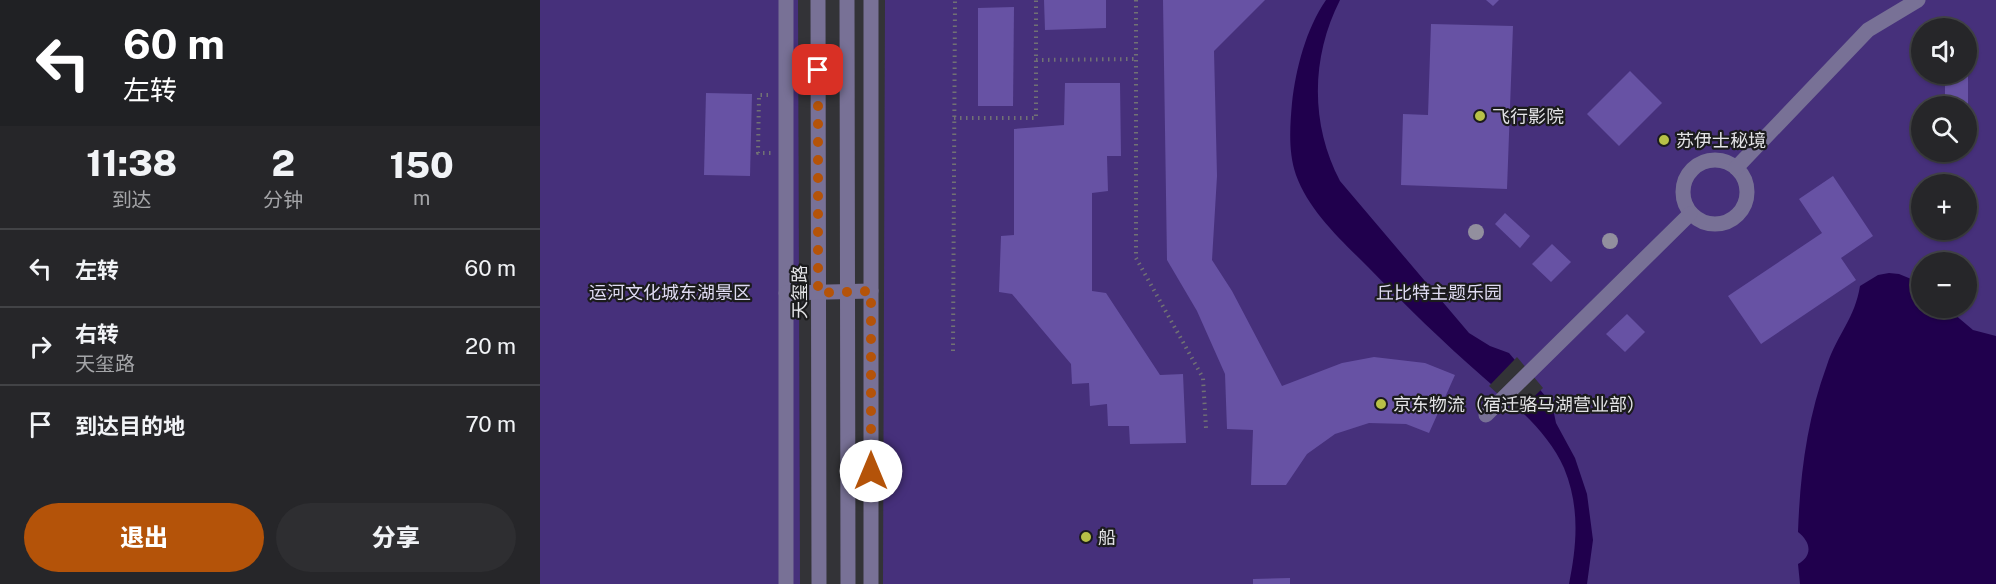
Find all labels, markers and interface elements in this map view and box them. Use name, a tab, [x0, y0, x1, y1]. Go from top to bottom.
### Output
map controls	[1911, 18, 1977, 318]
button: sound	[1911, 18, 1977, 84]
text: 60 m	[123, 19, 225, 68]
icon: left	[24, 24, 102, 102]
pin	[792, 44, 843, 95]
icon: arrive	[801, 53, 834, 86]
text: 左转	[123, 74, 177, 106]
button: search	[1911, 96, 1977, 162]
place label: 飞行影院	[1492, 106, 1564, 127]
marker: 飞行影院	[1473, 109, 1487, 123]
place label: 苏伊士秘境	[1676, 130, 1766, 151]
marker: 苏伊士秘境	[1657, 133, 1671, 147]
text: 11:38	[86, 142, 177, 184]
text: 2	[272, 142, 295, 184]
text: 150	[389, 144, 454, 186]
button: +	[1911, 174, 1977, 240]
text: m	[413, 186, 430, 210]
text: 到达	[112, 188, 152, 212]
text: 分钟	[263, 188, 303, 212]
icon: left	[24, 252, 57, 285]
button: −	[1911, 252, 1977, 318]
text: 60 m	[465, 255, 516, 281]
text: 左转	[75, 257, 119, 283]
street label: 天玺路	[789, 265, 810, 319]
park label: 运河文化城东湖景区	[589, 282, 751, 303]
park label: 丘比特主题乐园	[1376, 282, 1502, 303]
text: 右转	[75, 321, 119, 347]
icon: right	[24, 330, 57, 363]
text: 20 m	[465, 333, 516, 359]
text: 天玺路	[75, 352, 135, 376]
place label: 京东物流（宿迁骆马湖营业部）	[1393, 394, 1645, 415]
marker: 京东物流（宿迁骆马湖营业部）	[1374, 397, 1388, 411]
icon: arrive	[24, 408, 57, 441]
text: 70 m	[465, 411, 516, 437]
text: 到达目的地	[75, 413, 185, 439]
position arrow	[839, 439, 903, 503]
button: 退出	[24, 503, 264, 572]
button: 分享	[276, 503, 516, 572]
place label: 船	[1098, 527, 1116, 548]
marker: 船	[1079, 530, 1093, 544]

